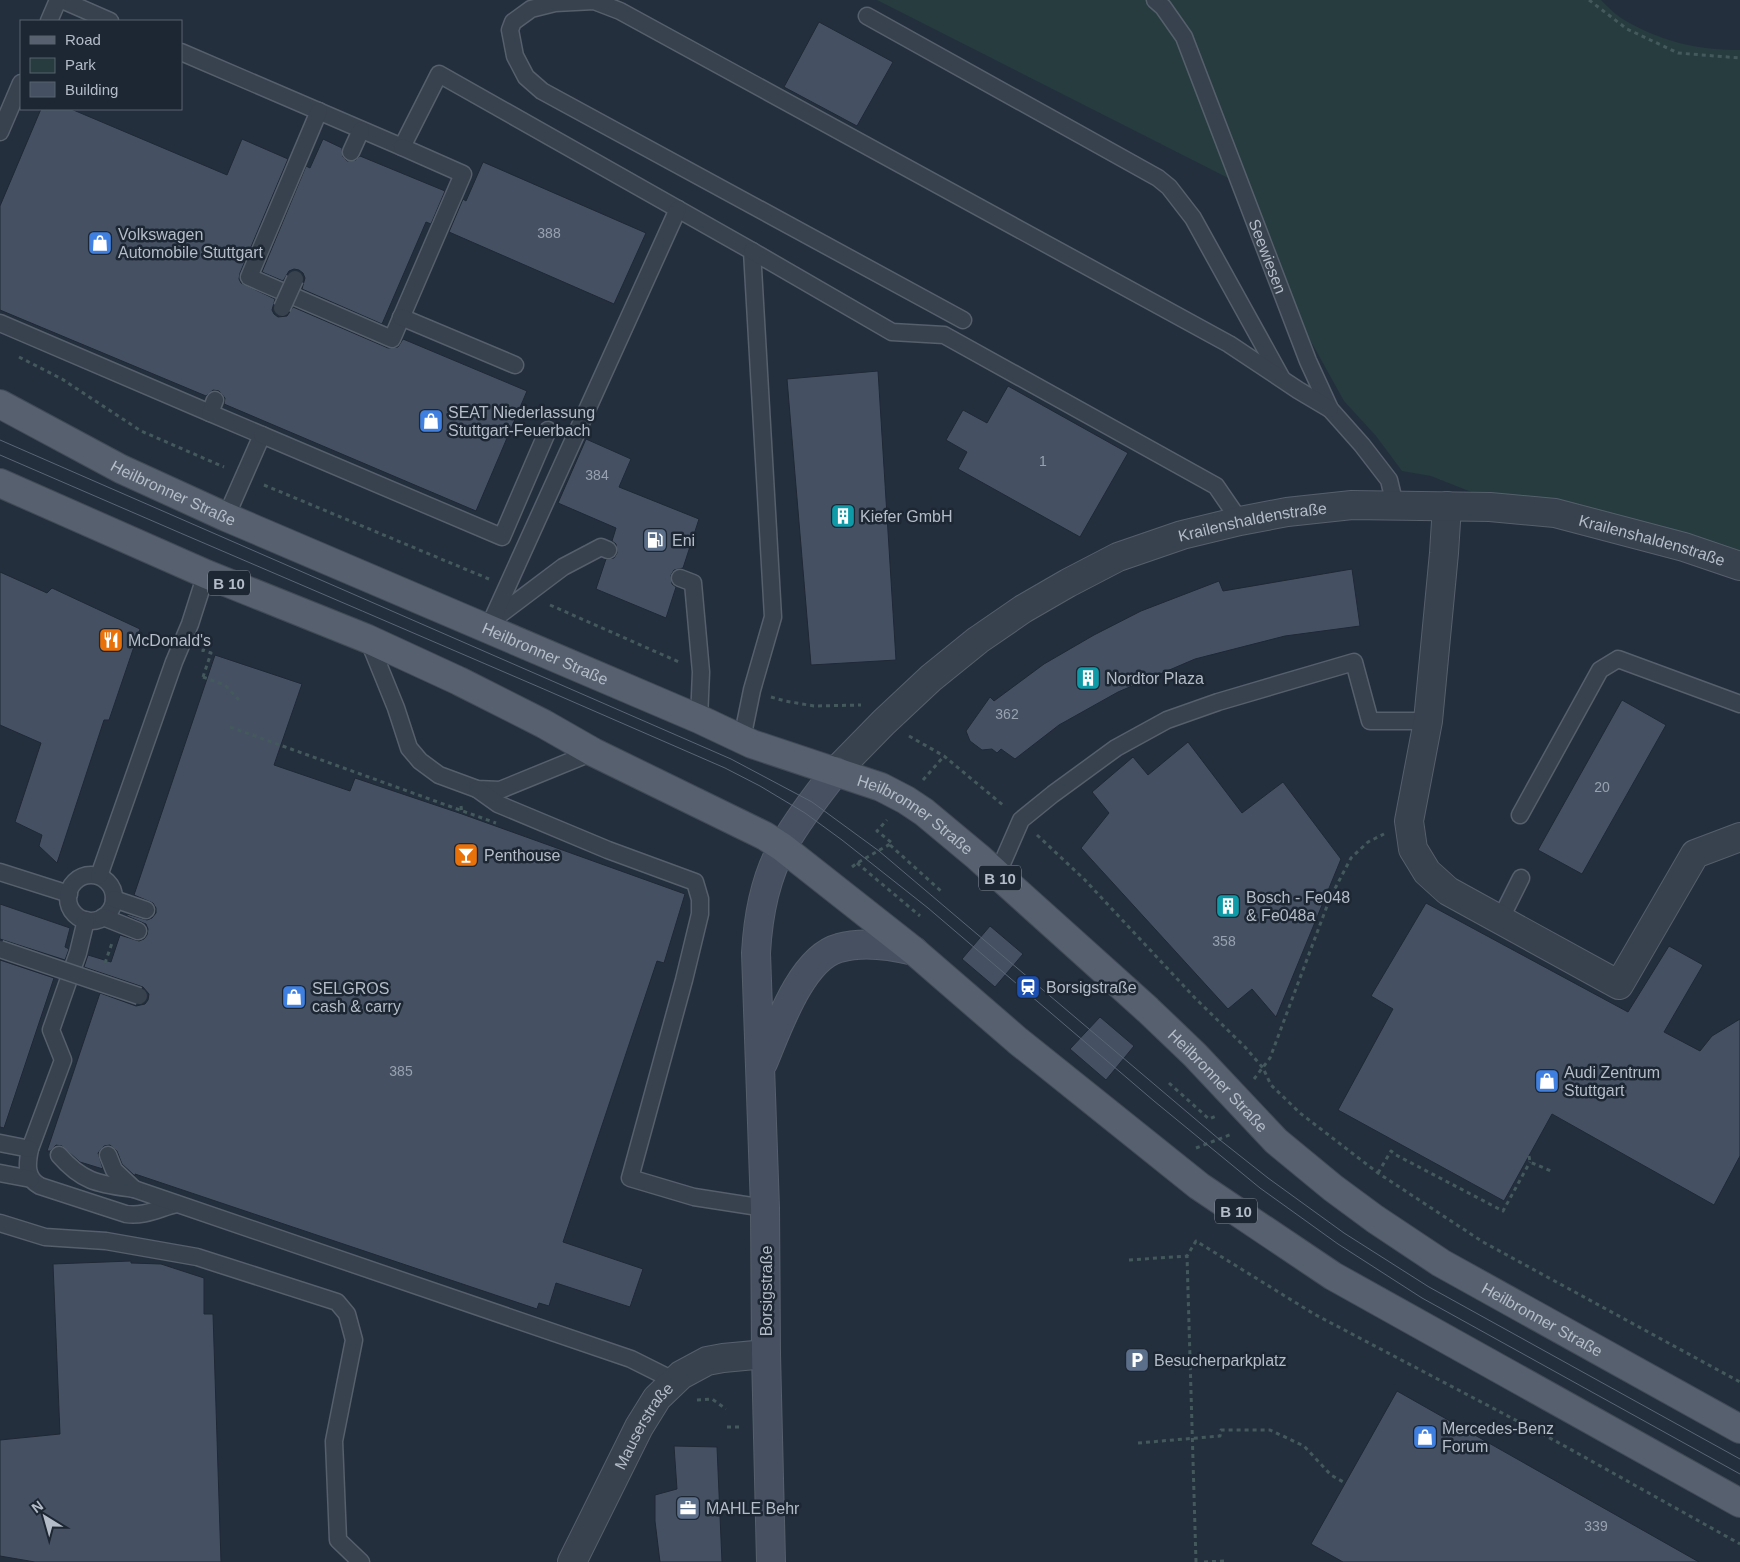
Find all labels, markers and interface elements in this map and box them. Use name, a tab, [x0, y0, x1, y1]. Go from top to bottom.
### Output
legend	[20, 20, 182, 110]
text: Road	[65, 31, 101, 48]
text: Park	[65, 56, 96, 73]
text: Building	[65, 81, 118, 98]
street label: Seewiesen	[1246, 217, 1290, 296]
house number: 388	[537, 225, 561, 241]
place label: Volkswagen Automobile Stuttgart	[118, 226, 264, 261]
shop icon: Volkswagen Automobile Stuttgart	[87, 230, 113, 256]
place label: SEAT Niederlassung Stuttgart-Feuerbach	[448, 404, 595, 439]
shop icon: SEAT Niederlassung Stuttgart-Feuerbach	[418, 408, 444, 434]
house number: 1	[1039, 453, 1047, 469]
street label: Heilbronner Straße	[108, 457, 238, 529]
house number: 384	[585, 467, 609, 483]
street label: Krailenshaldenstraße	[1176, 499, 1328, 544]
building icon: Kiefer GmbH	[830, 503, 856, 529]
place label: Kiefer GmbH	[860, 508, 952, 525]
street label: Krailenshaldenstraße	[1577, 511, 1728, 569]
fuel station icon: Eni	[642, 527, 668, 553]
place label: Eni	[672, 532, 695, 549]
road number: B 10	[208, 570, 250, 596]
street label: Heilbronner Straße	[480, 619, 611, 688]
restaurant icon: McDonald's	[98, 627, 124, 653]
place label: McDonald's	[128, 632, 211, 649]
building icon: Nordtor Plaza	[1075, 665, 1101, 691]
place label: Nordtor Plaza	[1106, 670, 1204, 687]
house number: 362	[995, 706, 1019, 722]
street label: Heilbronner Straße	[855, 771, 976, 858]
house number: 20	[1594, 779, 1610, 795]
bar icon: Penthouse	[453, 842, 479, 868]
place label: Penthouse	[484, 847, 561, 864]
road number: B 10	[979, 866, 1021, 890]
place label: Bosch - Fe048 & Fe048a	[1246, 889, 1350, 924]
building icon: Bosch - Fe048 & Fe048a	[1215, 893, 1241, 919]
house number: 358	[1212, 933, 1236, 949]
station icon: Borsigstraße	[1015, 974, 1041, 1000]
place label: Borsigstraße	[1046, 979, 1137, 996]
place label: SELGROS cash & carry	[312, 980, 401, 1015]
shop icon: SELGROS cash & carry	[281, 984, 307, 1010]
street label: Heilbronner Straße	[1165, 1026, 1271, 1135]
house number: 385	[389, 1063, 413, 1079]
place label: Audi Zentrum Stuttgart	[1564, 1064, 1660, 1099]
shop icon: Audi Zentrum Stuttgart	[1534, 1068, 1560, 1094]
road number: B 10	[1215, 1198, 1257, 1224]
street label: Borsigstraße	[758, 1246, 775, 1336]
street label: Heilbronner Straße	[1479, 1279, 1606, 1360]
parking icon: Besucherparkplatz	[1124, 1347, 1150, 1373]
place label: Besucherparkplatz	[1154, 1352, 1287, 1369]
street label: Mauserstraße	[611, 1379, 676, 1472]
place label: Mercedes-Benz Forum	[1442, 1420, 1554, 1455]
shop icon: Mercedes-Benz Forum	[1412, 1424, 1438, 1450]
north arrow	[20, 1492, 70, 1542]
office icon: MAHLE Behr	[675, 1495, 701, 1521]
text: N	[28, 1497, 46, 1516]
place label: MAHLE Behr	[706, 1500, 800, 1517]
house number: 339	[1584, 1518, 1608, 1534]

